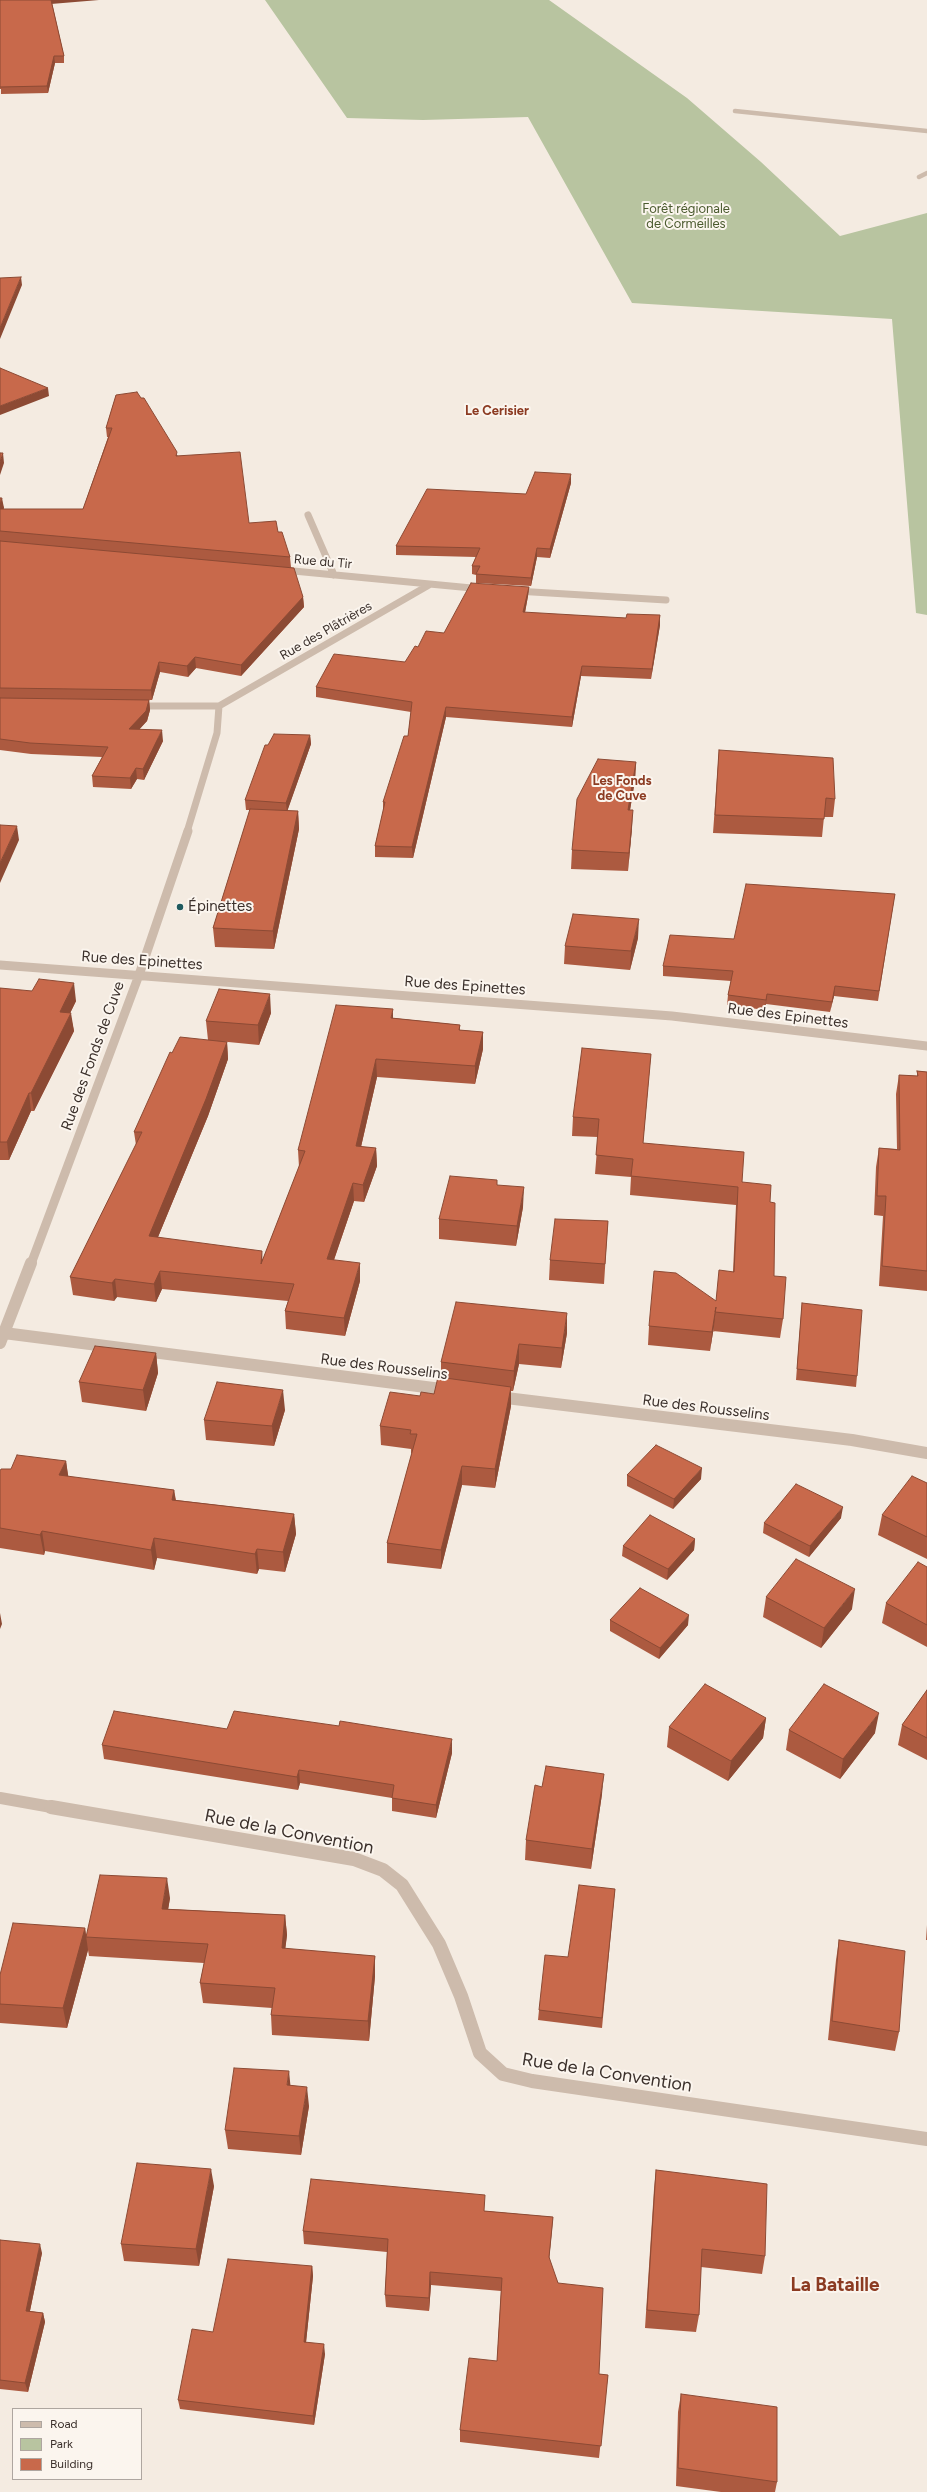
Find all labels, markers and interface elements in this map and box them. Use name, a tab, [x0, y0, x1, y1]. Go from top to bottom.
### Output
park label: Forêt régionale de Cormeilles	[642, 201, 730, 232]
district label: Le Cerisier	[465, 403, 529, 419]
street label: Rue du Tir	[293, 552, 353, 572]
street label: Rue des Plâtrières	[277, 598, 375, 664]
district label: Les Fonds de Cuve	[592, 773, 652, 804]
place label: Épinettes	[188, 898, 252, 916]
marker: Épinettes	[175, 902, 185, 912]
street label: Rue des Epinettes	[81, 948, 203, 974]
street label: Rue des Epinettes	[404, 973, 526, 999]
street label: Rue des Fonds de Cuve	[58, 979, 128, 1133]
street label: Rue des Epinettes	[727, 1000, 849, 1032]
street label: Rue des Rousselins	[319, 1350, 449, 1384]
street label: Rue des Rousselins	[641, 1391, 771, 1425]
street label: Rue de la Convention	[203, 1805, 375, 1859]
street label: Rue de la Convention	[520, 2049, 694, 2097]
district label: La Bataille	[790, 2274, 880, 2296]
legend	[12, 2408, 142, 2480]
text: Road	[50, 2417, 78, 2431]
text: Park	[50, 2437, 73, 2451]
text: Building	[50, 2457, 93, 2471]

